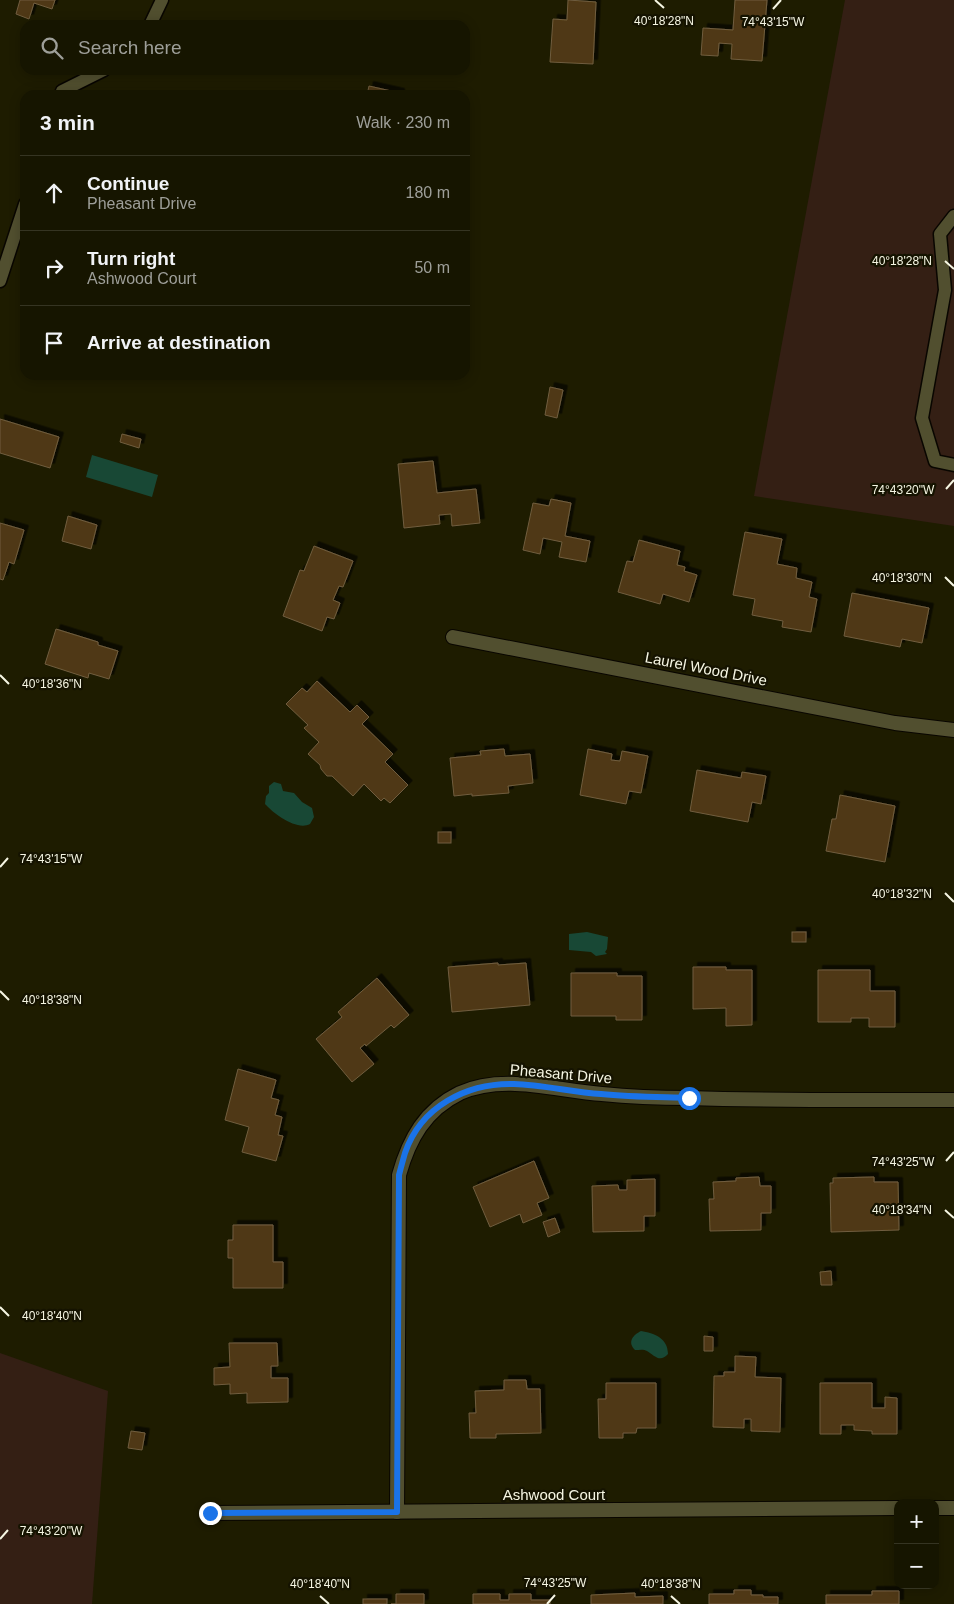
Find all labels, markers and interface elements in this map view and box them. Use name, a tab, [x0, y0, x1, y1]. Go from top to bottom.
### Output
text: 40°18'28"N	[634, 14, 694, 28]
text: 74°43'15"W	[742, 15, 805, 29]
search box	[20, 20, 470, 75]
icon: search	[38, 34, 66, 62]
text: Search here	[78, 37, 182, 58]
text: 3 min	[40, 111, 95, 134]
text: Walk · 230 m	[356, 114, 450, 131]
text: Continue	[87, 173, 169, 194]
icon: ahead	[40, 179, 68, 207]
text: 180 m	[406, 184, 450, 201]
text: Pheasant Drive	[87, 195, 196, 212]
text: Turn right	[87, 248, 175, 269]
icon: right	[40, 254, 68, 282]
text: 40°18'28"N	[872, 254, 932, 268]
text: 50 m	[414, 259, 450, 276]
text: Ashwood Court	[87, 270, 196, 287]
icon: arrive	[40, 329, 68, 357]
text: Arrive at destination	[87, 332, 271, 353]
text: 74°43'20"W	[872, 483, 935, 497]
text: 40°18'30"N	[872, 571, 932, 585]
street label: Laurel Wood Drive	[644, 648, 769, 689]
text: 40°18'36"N	[22, 677, 82, 691]
text: 74°43'15"W	[20, 852, 83, 866]
text: 40°18'32"N	[872, 887, 932, 901]
text: 40°18'38"N	[22, 993, 82, 1007]
street label: Pheasant Drive	[509, 1061, 613, 1086]
route start	[678, 1087, 701, 1110]
text: 74°43'25"W	[872, 1155, 935, 1169]
text: 40°18'34"N	[872, 1203, 932, 1217]
text: 40°18'40"N	[22, 1309, 82, 1323]
street label: Ashwood Court	[503, 1486, 606, 1503]
map controls	[894, 1499, 939, 1589]
button: +	[894, 1499, 939, 1544]
route end	[199, 1502, 222, 1525]
text: 74°43'20"W	[20, 1524, 83, 1538]
button: −	[894, 1544, 939, 1589]
text: 74°43'25"W	[524, 1576, 587, 1590]
text: 40°18'40"N	[290, 1577, 350, 1591]
text: 40°18'38"N	[641, 1577, 701, 1591]

